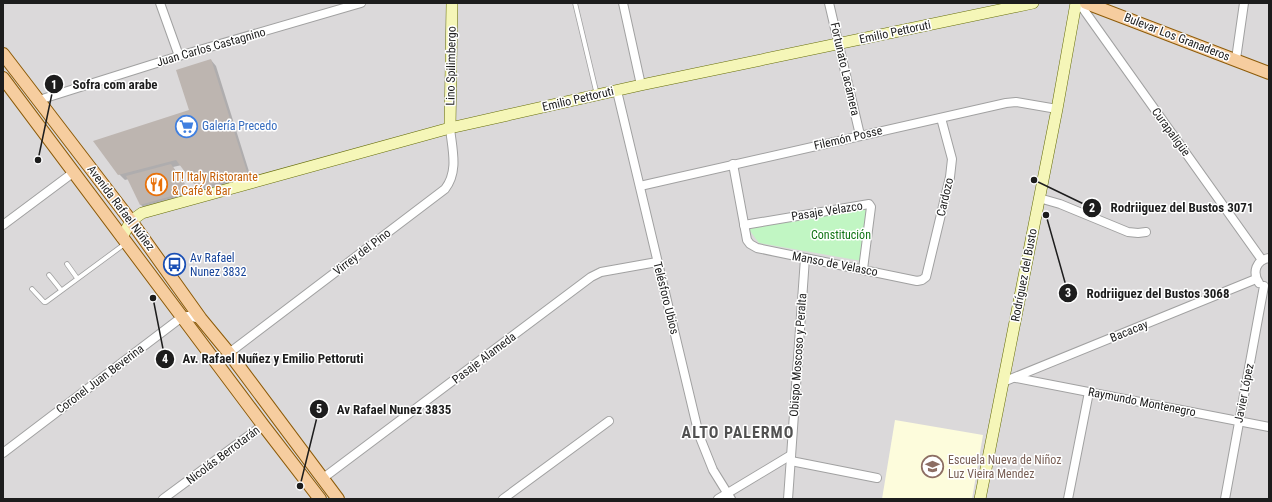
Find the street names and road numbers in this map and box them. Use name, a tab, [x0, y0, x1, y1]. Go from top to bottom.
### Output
street label: Bulevar Los Granaderos	[1122, 10, 1232, 64]
street label: Emilio Pettoruti	[858, 18, 932, 46]
street label: Fortunato Lacámera	[827, 21, 863, 117]
street label: Juan Carlos Castagnino	[155, 25, 267, 69]
street label: Lino Spilimbergo	[443, 26, 459, 106]
street label: Emilio Pettoruti	[541, 84, 615, 114]
street label: Curapaligüe	[1149, 105, 1193, 159]
street label: Filemón Posse	[812, 123, 884, 153]
street label: Avenida Rafael Núñez	[84, 163, 158, 253]
street label: Cardozo	[934, 176, 956, 218]
street label: Pasaje Velazco	[790, 198, 864, 224]
street label: Virrey del Pino	[331, 226, 393, 278]
street label: Rodríguez del Busto	[1008, 227, 1040, 323]
street label: Manso de Velasco	[791, 249, 879, 279]
street label: Telésforo Ubios	[650, 260, 682, 336]
street label: Obispo Moscoso y Peralta	[787, 293, 809, 417]
street label: Bacacay	[1108, 317, 1150, 345]
street label: Pasaje Alameda	[449, 329, 519, 387]
street label: Coronel Juan Beverina	[53, 341, 147, 416]
street label: Javier López	[1231, 362, 1257, 424]
street label: Raymundo Montenegro	[1087, 385, 1197, 419]
street label: Nicolás Berrotarán	[184, 423, 263, 487]

